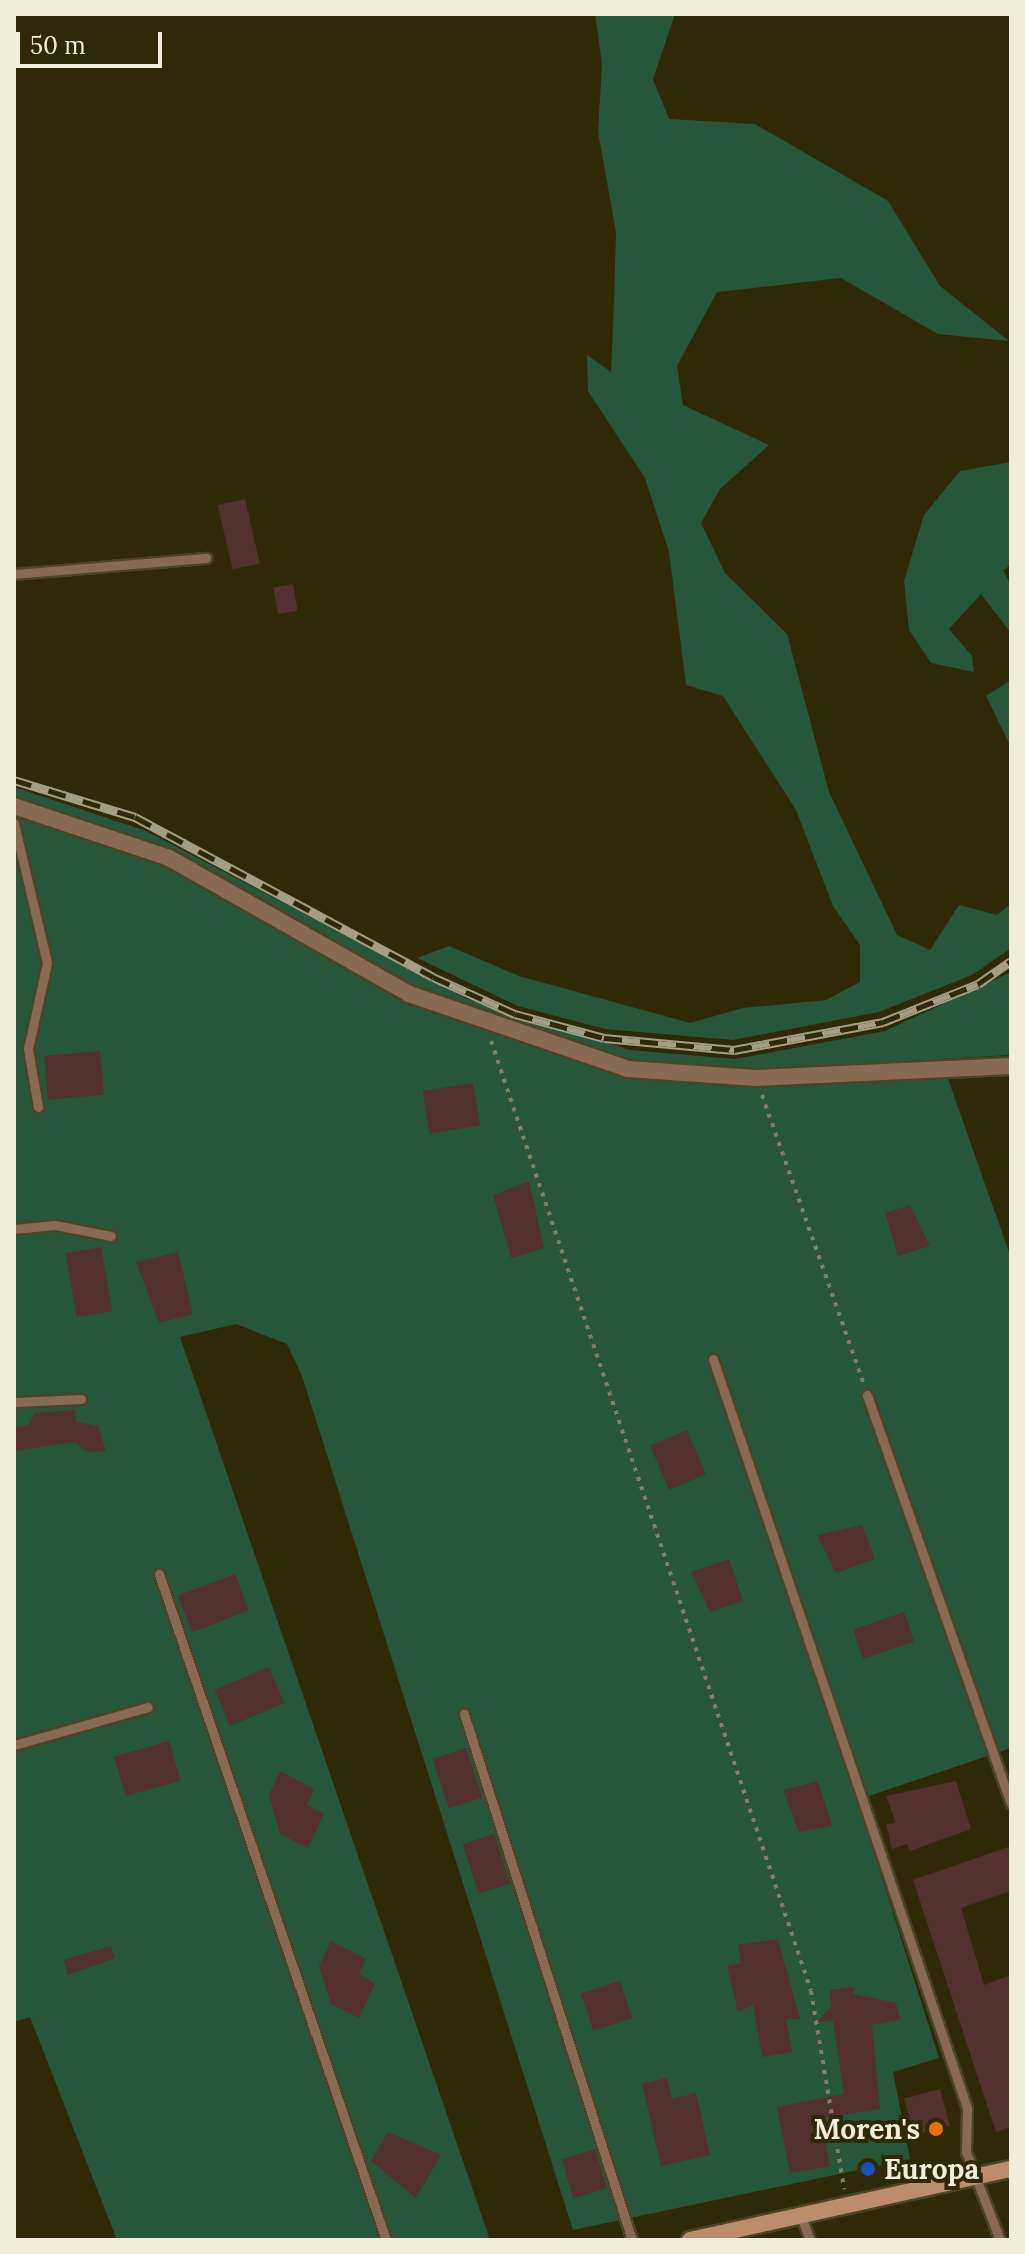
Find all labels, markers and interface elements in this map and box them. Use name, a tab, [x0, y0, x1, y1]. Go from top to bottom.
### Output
scale bar	[20, 16, 166, 66]
text: 50 m	[30, 30, 86, 61]
place label: Moren's	[814, 2112, 920, 2146]
marker: Moren's	[927, 2120, 945, 2138]
place label: Europa	[884, 2152, 979, 2186]
marker: Europa	[859, 2160, 877, 2178]

